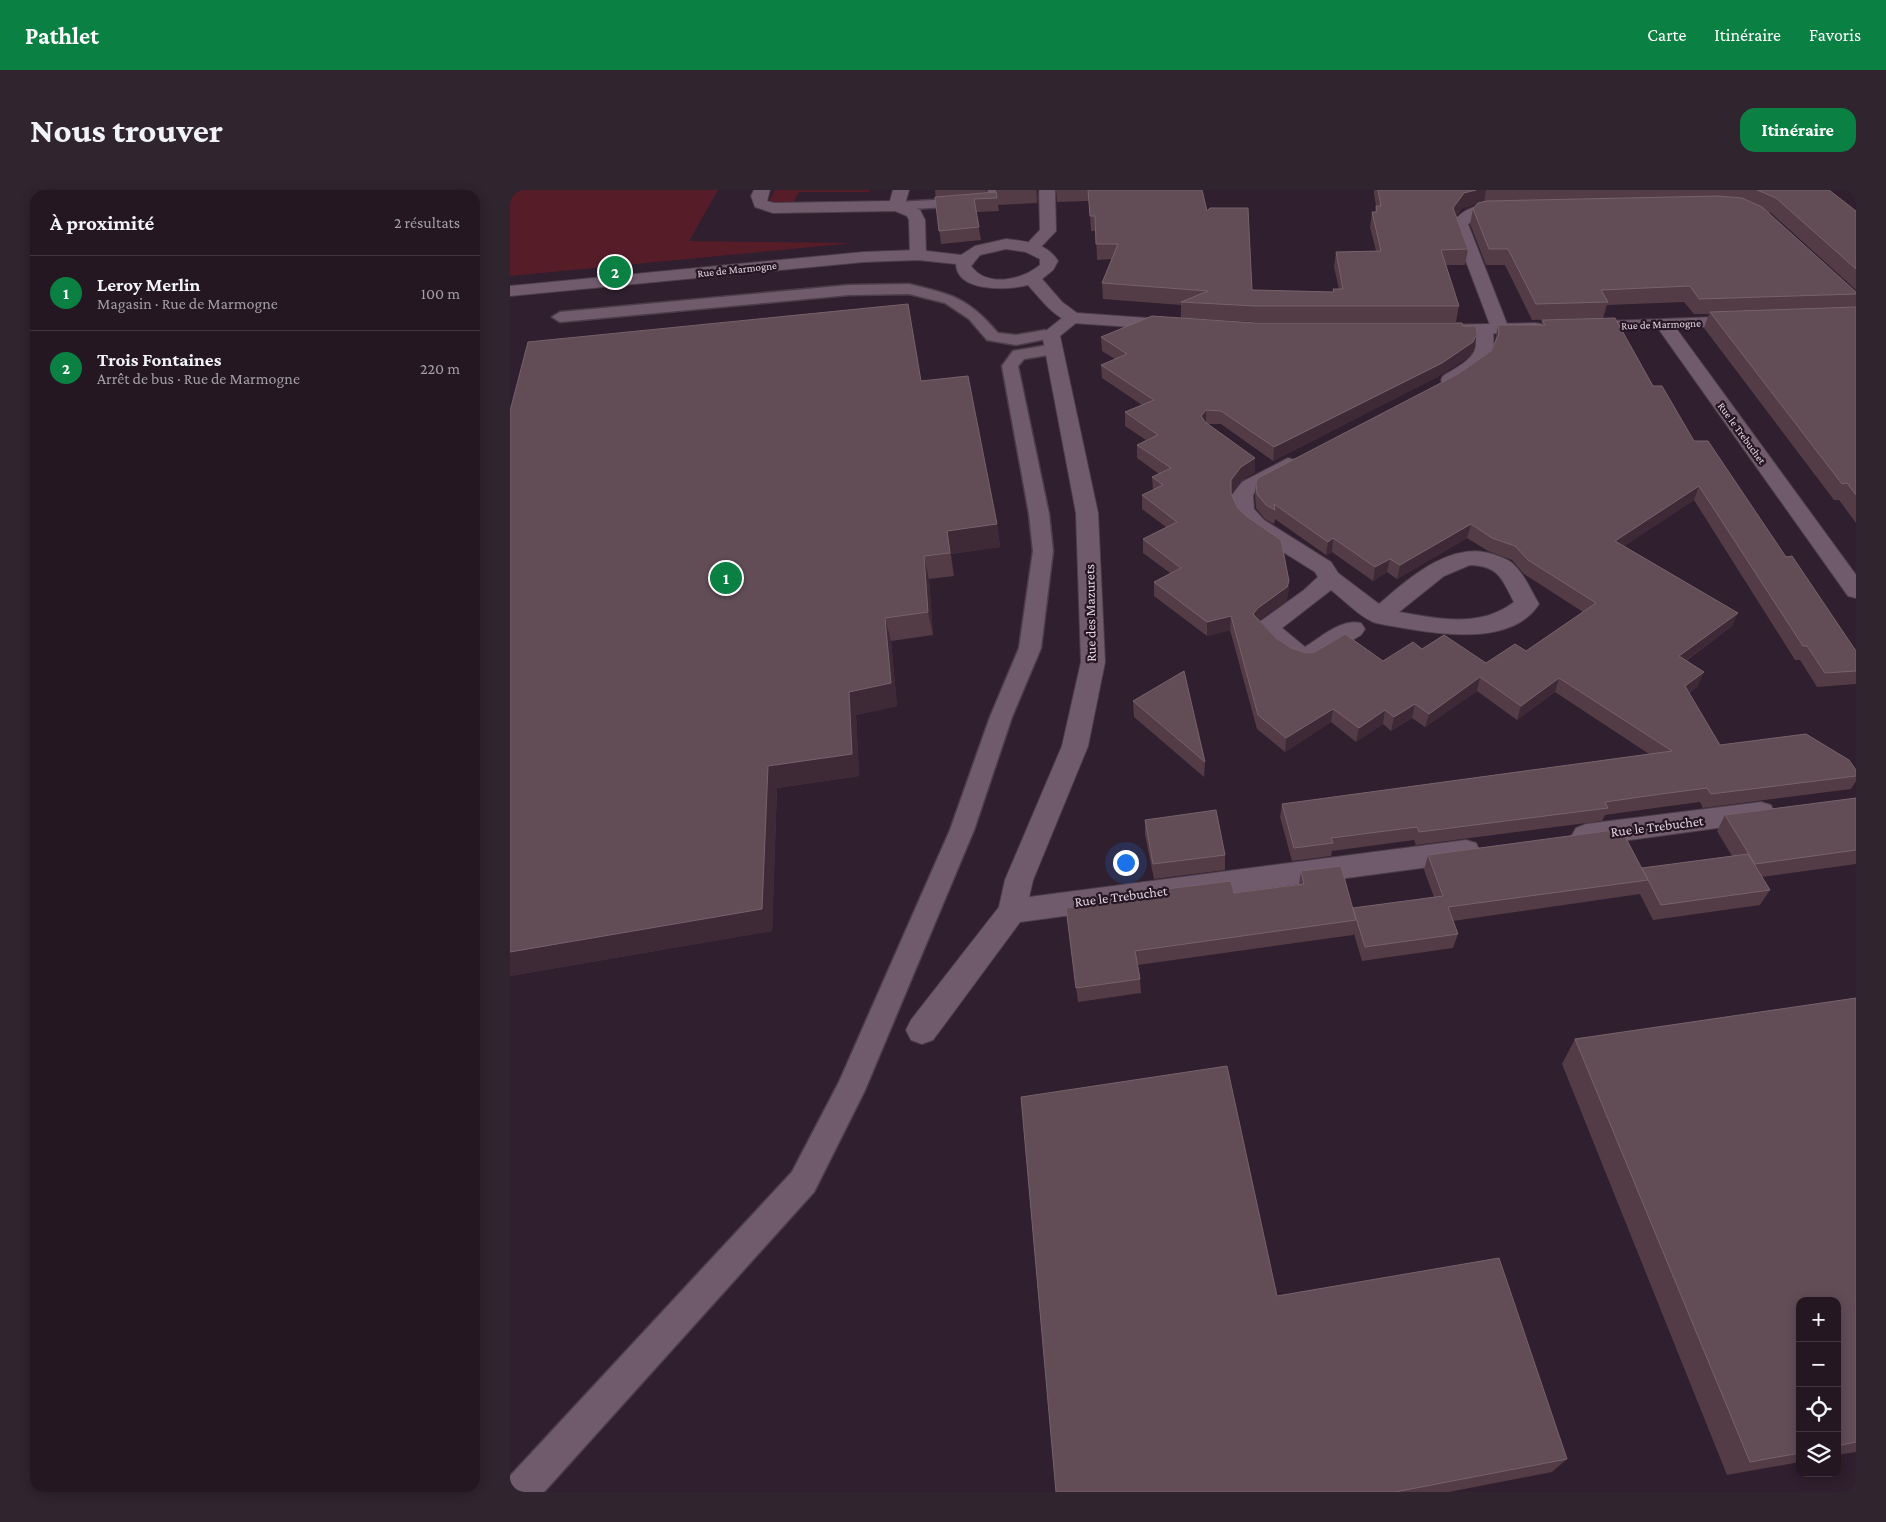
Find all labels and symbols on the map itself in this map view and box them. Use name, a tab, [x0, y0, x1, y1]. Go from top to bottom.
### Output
pin: 2	[599, 253, 631, 291]
street label: Rue de Marmogne	[697, 259, 778, 280]
street label: Rue de Marmogne	[1621, 317, 1701, 332]
street label: Rue le Trebuchet	[1716, 400, 1769, 466]
pin: 1	[710, 559, 742, 597]
street label: Rue des Mazurets	[1081, 564, 1099, 662]
street label: Rue le Trebuchet	[1610, 812, 1705, 840]
your location	[1113, 850, 1139, 876]
street label: Rue le Trebuchet	[1074, 882, 1169, 910]

